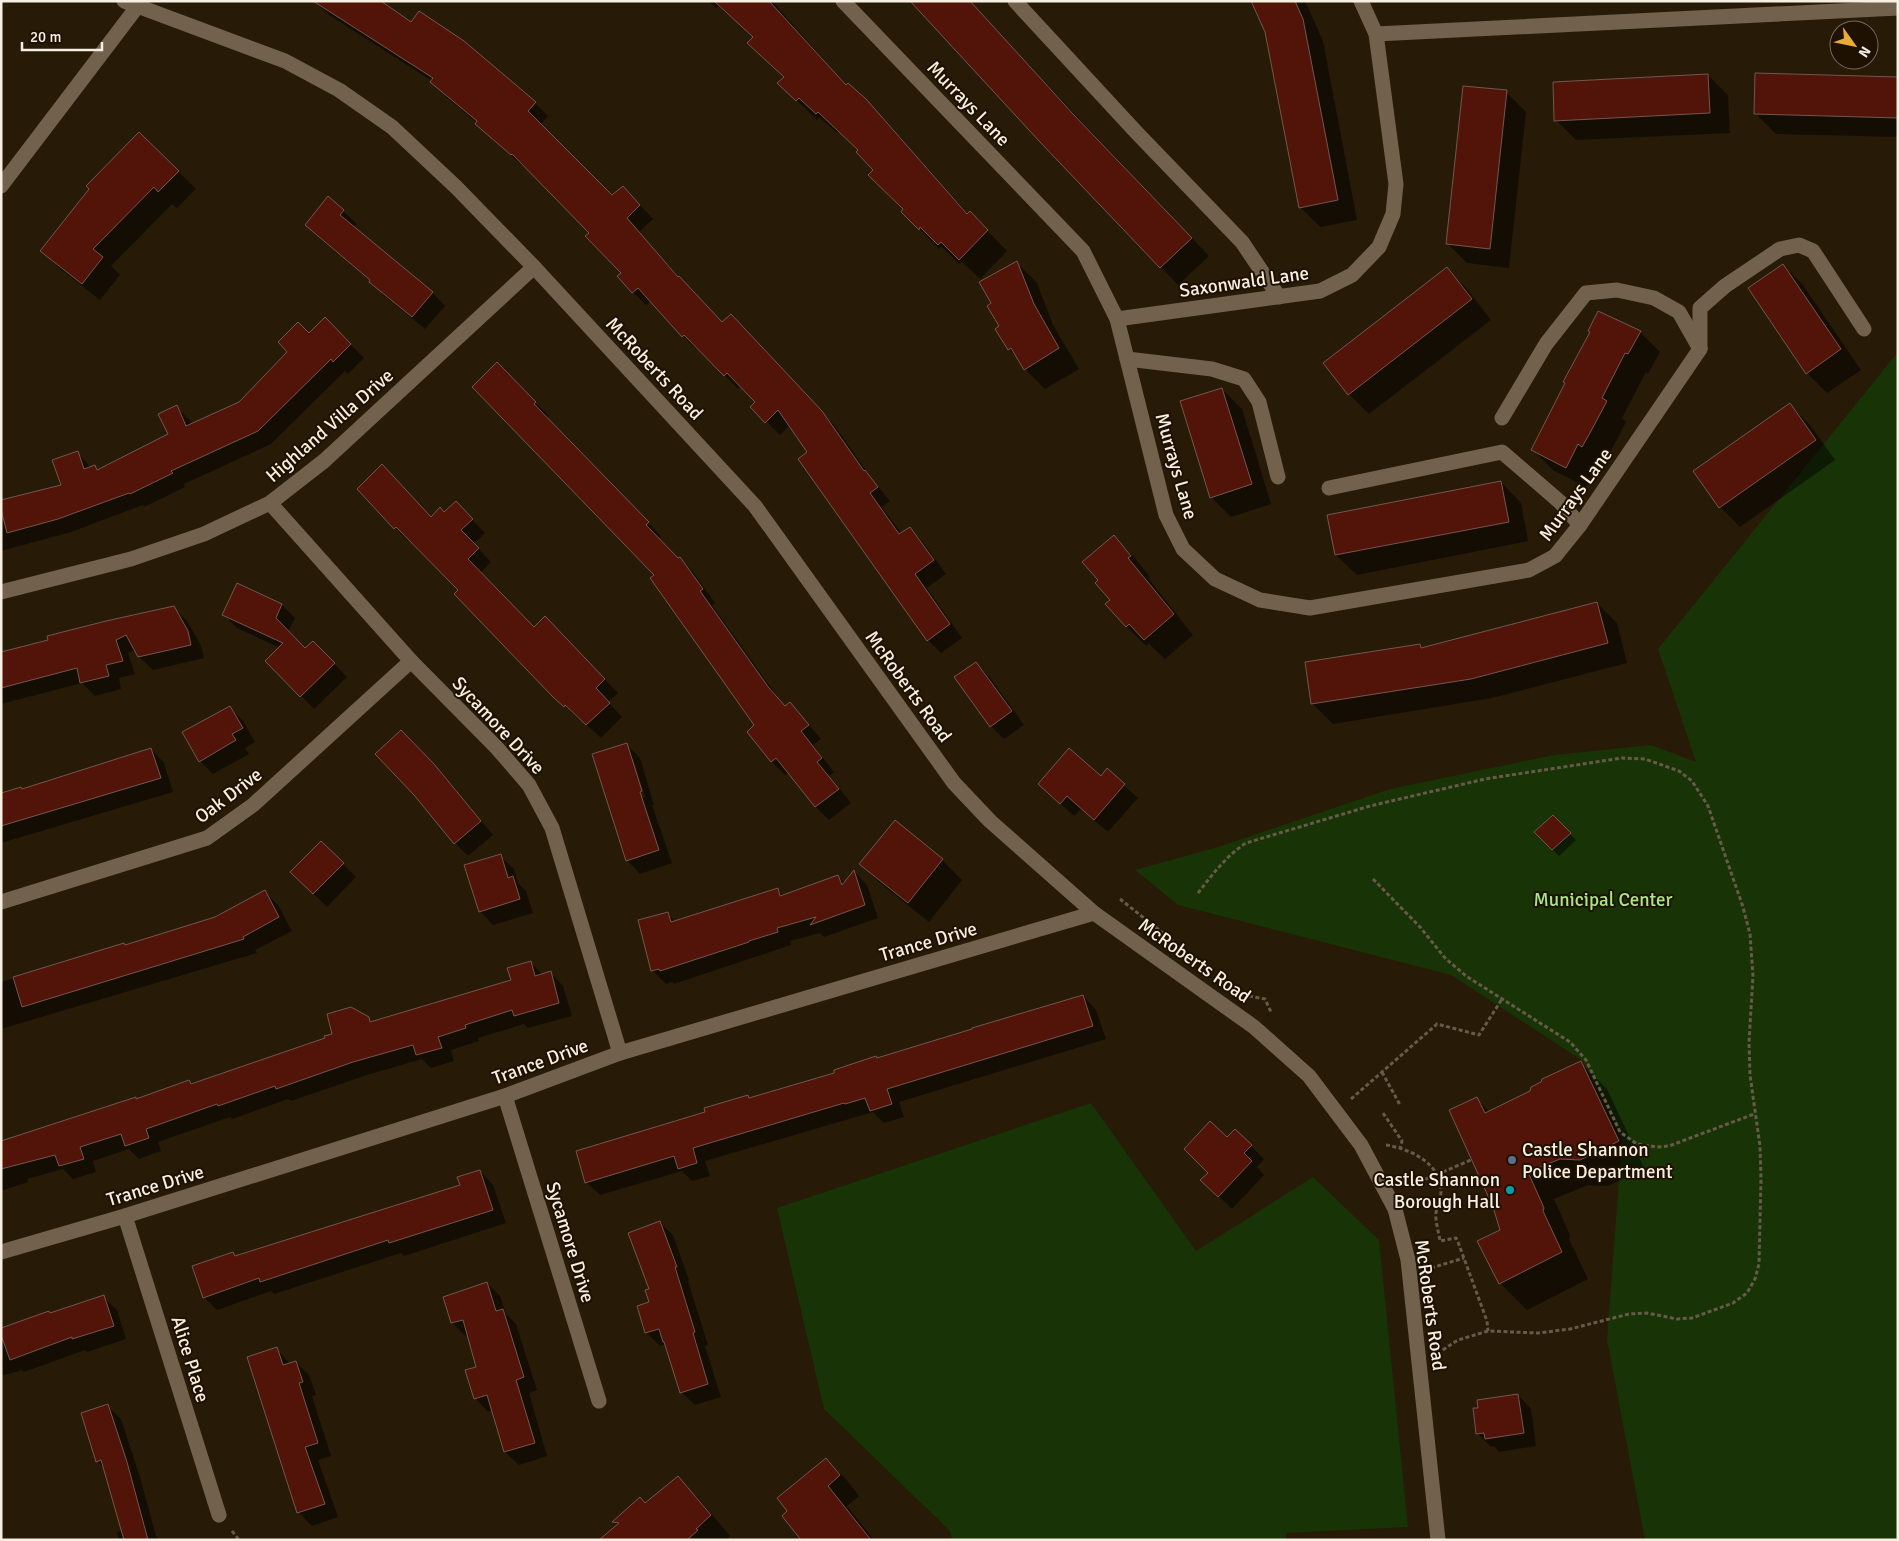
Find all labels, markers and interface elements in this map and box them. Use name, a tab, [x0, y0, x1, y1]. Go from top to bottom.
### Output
scale bar	[22, 20, 102, 52]
north arrow	[1829, 20, 1879, 70]
text: 20 m	[30, 28, 61, 46]
text: N	[1855, 43, 1874, 61]
street label: Murrays Lane	[922, 56, 1015, 151]
street label: Saxonwald Lane	[1178, 261, 1311, 303]
street label: McRoberts Road	[600, 312, 708, 425]
street label: Highland Villa Drive	[261, 364, 398, 488]
street label: Murrays Lane	[1149, 410, 1203, 522]
street label: Murrays Lane	[1534, 443, 1618, 546]
street label: McRoberts Road	[860, 626, 957, 747]
street label: Sycamore Drive	[447, 672, 550, 780]
street label: Oak Drive	[190, 763, 267, 829]
park label: Municipal Center	[1533, 888, 1673, 912]
street label: McRoberts Road	[1133, 913, 1255, 1009]
street label: Trance Drive	[877, 917, 980, 967]
street label: Trance Drive	[489, 1034, 592, 1090]
place label: Castle Shannon Police Department	[1522, 1138, 1673, 1184]
marker: Castle Shannon Police Department	[1506, 1154, 1518, 1166]
street label: Trance Drive	[104, 1160, 207, 1212]
place label: Castle Shannon Borough Hall	[1373, 1168, 1500, 1214]
street label: Sycamore Drive	[540, 1179, 600, 1306]
marker: Castle Shannon Borough Hall	[1504, 1184, 1516, 1196]
street label: McRoberts Road	[1409, 1238, 1451, 1372]
street label: Alice Place	[166, 1313, 215, 1405]

